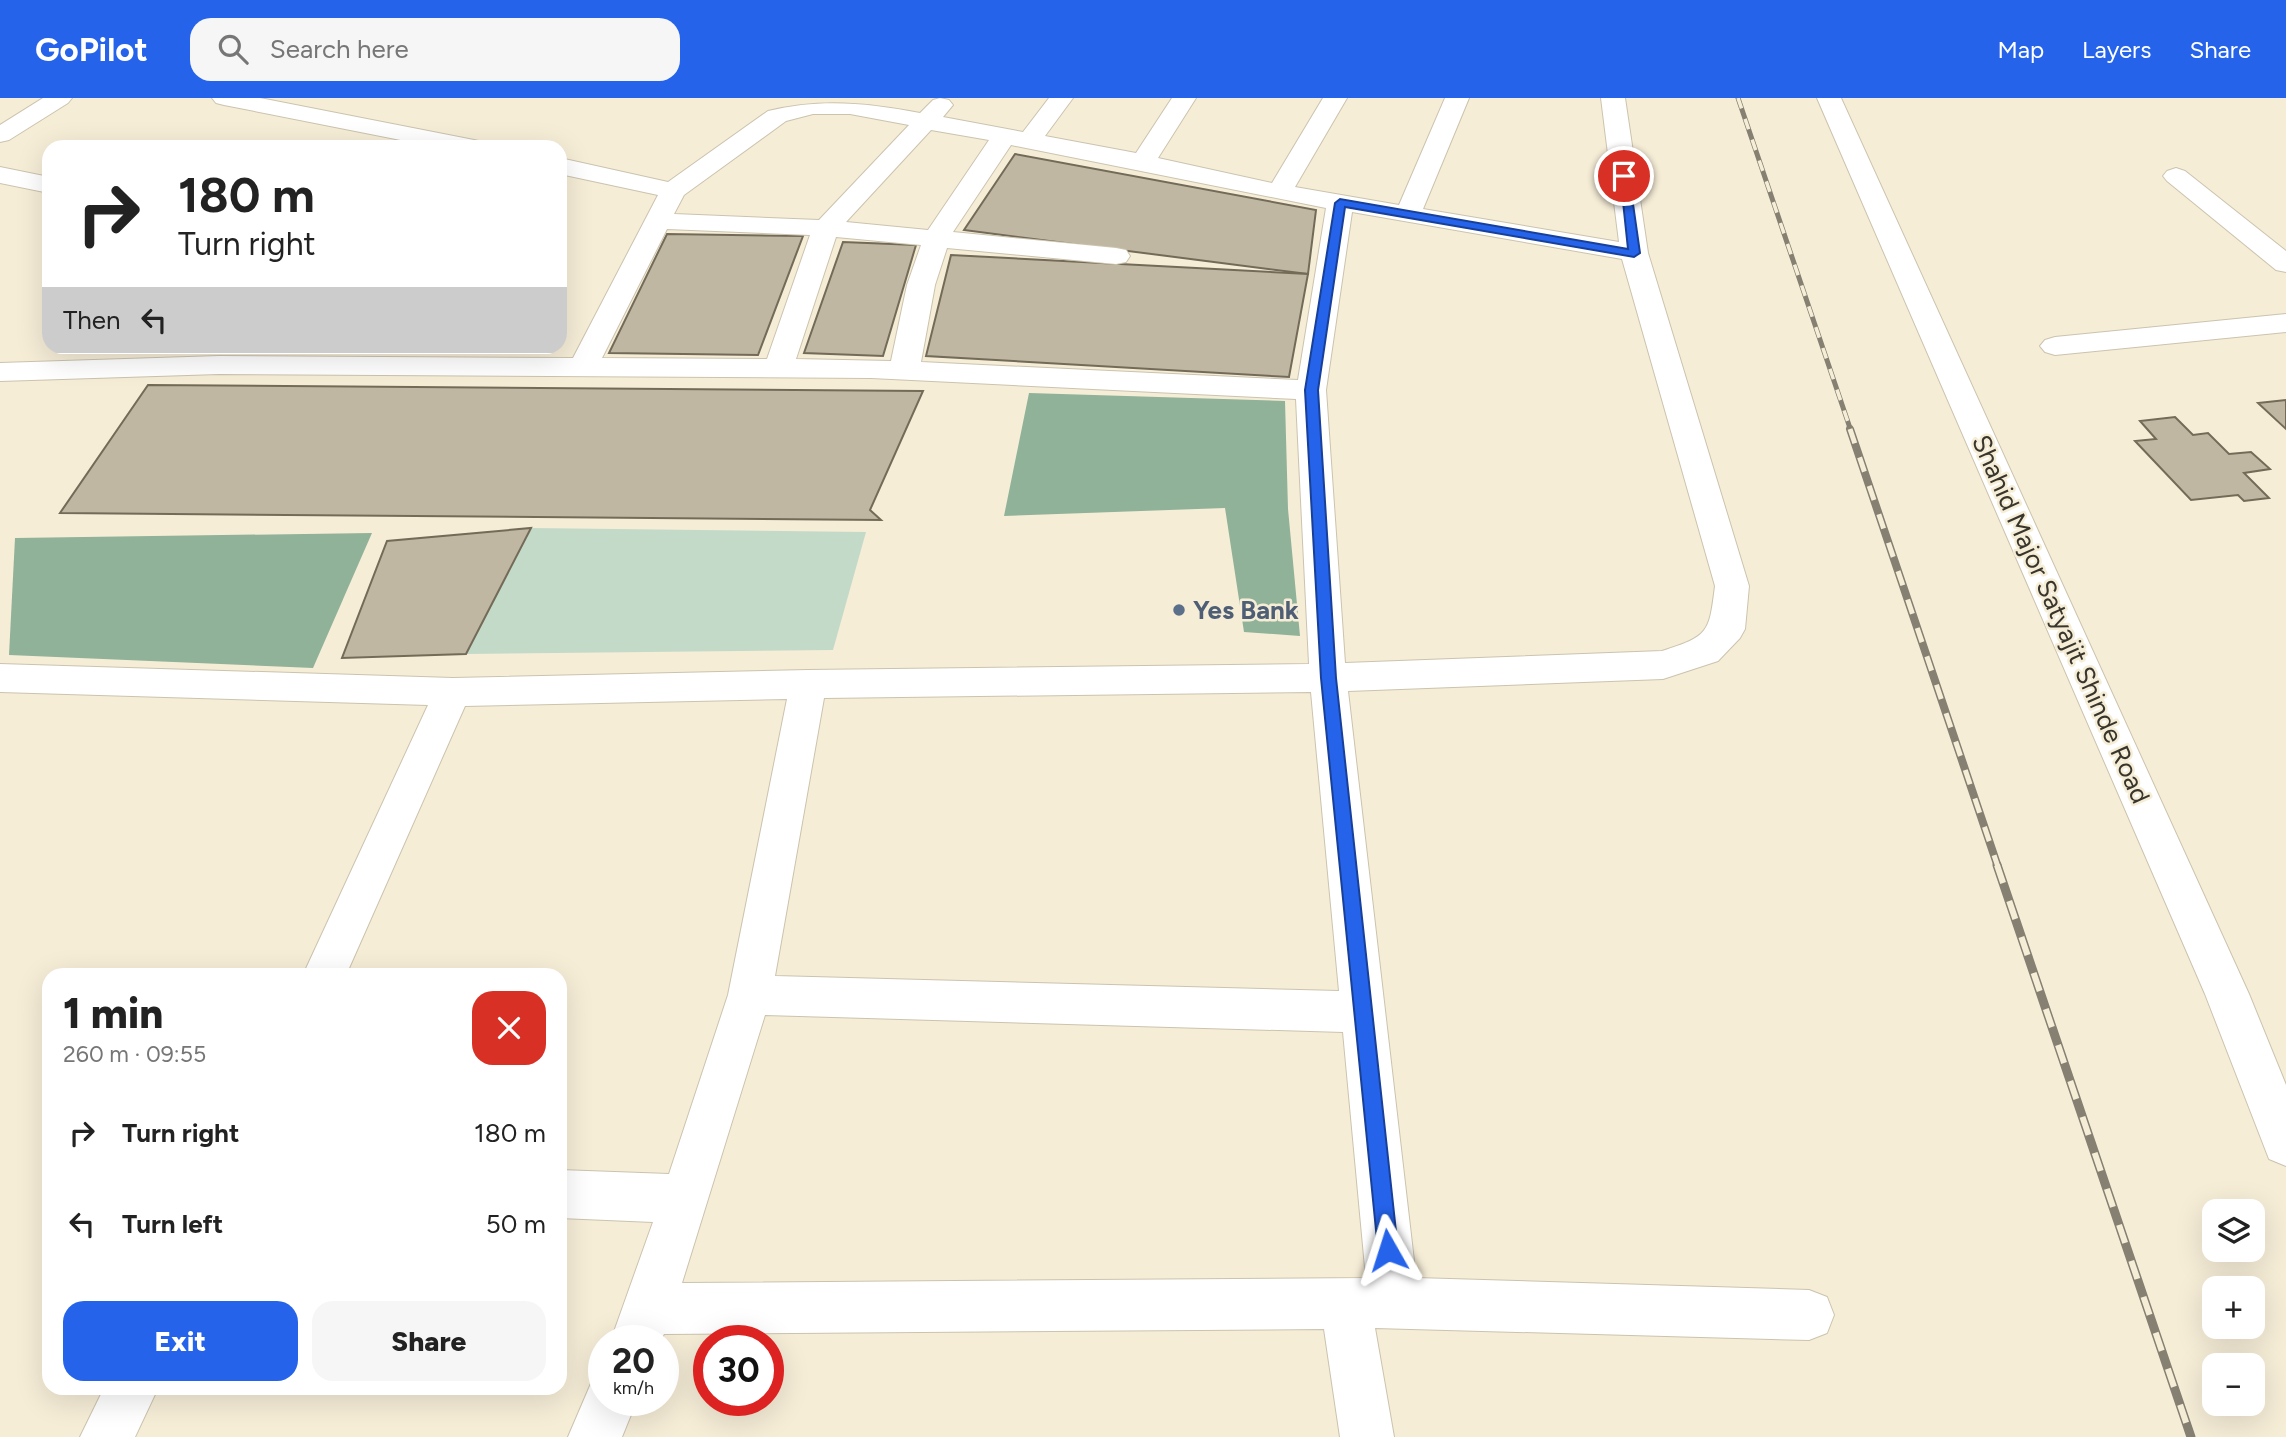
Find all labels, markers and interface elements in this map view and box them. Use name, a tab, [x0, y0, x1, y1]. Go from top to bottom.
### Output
search box	[190, 18, 680, 81]
text: GoPilot	[35, 30, 148, 69]
icon: search	[214, 30, 252, 68]
text: Search here	[270, 33, 409, 65]
text: Map	[1997, 35, 2044, 64]
text: Layers	[2082, 35, 2151, 64]
text: Share	[2189, 35, 2251, 64]
pin	[1594, 146, 1654, 206]
icon: arrive	[1605, 157, 1643, 195]
text: 180 m	[178, 165, 315, 224]
icon: right	[63, 168, 154, 259]
text: Turn right	[178, 225, 316, 263]
icon: left	[135, 301, 173, 339]
text: Then	[63, 304, 121, 336]
street label: Shahid Major Satyajit Shinde Road	[1965, 430, 2157, 808]
place label: Yes Bank	[1193, 594, 1299, 626]
marker: Yes Bank	[1171, 602, 1187, 618]
text: 1 min	[63, 988, 163, 1039]
button: close	[472, 991, 546, 1065]
text: 260 m · 09:55	[63, 1040, 206, 1068]
icon: right	[63, 1114, 101, 1152]
text: Turn right	[122, 1117, 239, 1149]
text: 180 m	[474, 1117, 546, 1149]
map controls	[2202, 1199, 2265, 1416]
button: layers	[2202, 1199, 2265, 1262]
icon: left	[63, 1205, 101, 1243]
text: Turn left	[122, 1208, 223, 1240]
text: 50 m	[486, 1208, 546, 1240]
position arrow	[1351, 1213, 1425, 1287]
button: +	[2202, 1276, 2265, 1339]
button: Exit	[63, 1301, 298, 1381]
button: Share	[312, 1301, 546, 1381]
speed limit sign: 30	[693, 1325, 784, 1416]
text: 20	[612, 1340, 655, 1382]
button: −	[2202, 1353, 2265, 1416]
text: km/h	[613, 1377, 654, 1399]

